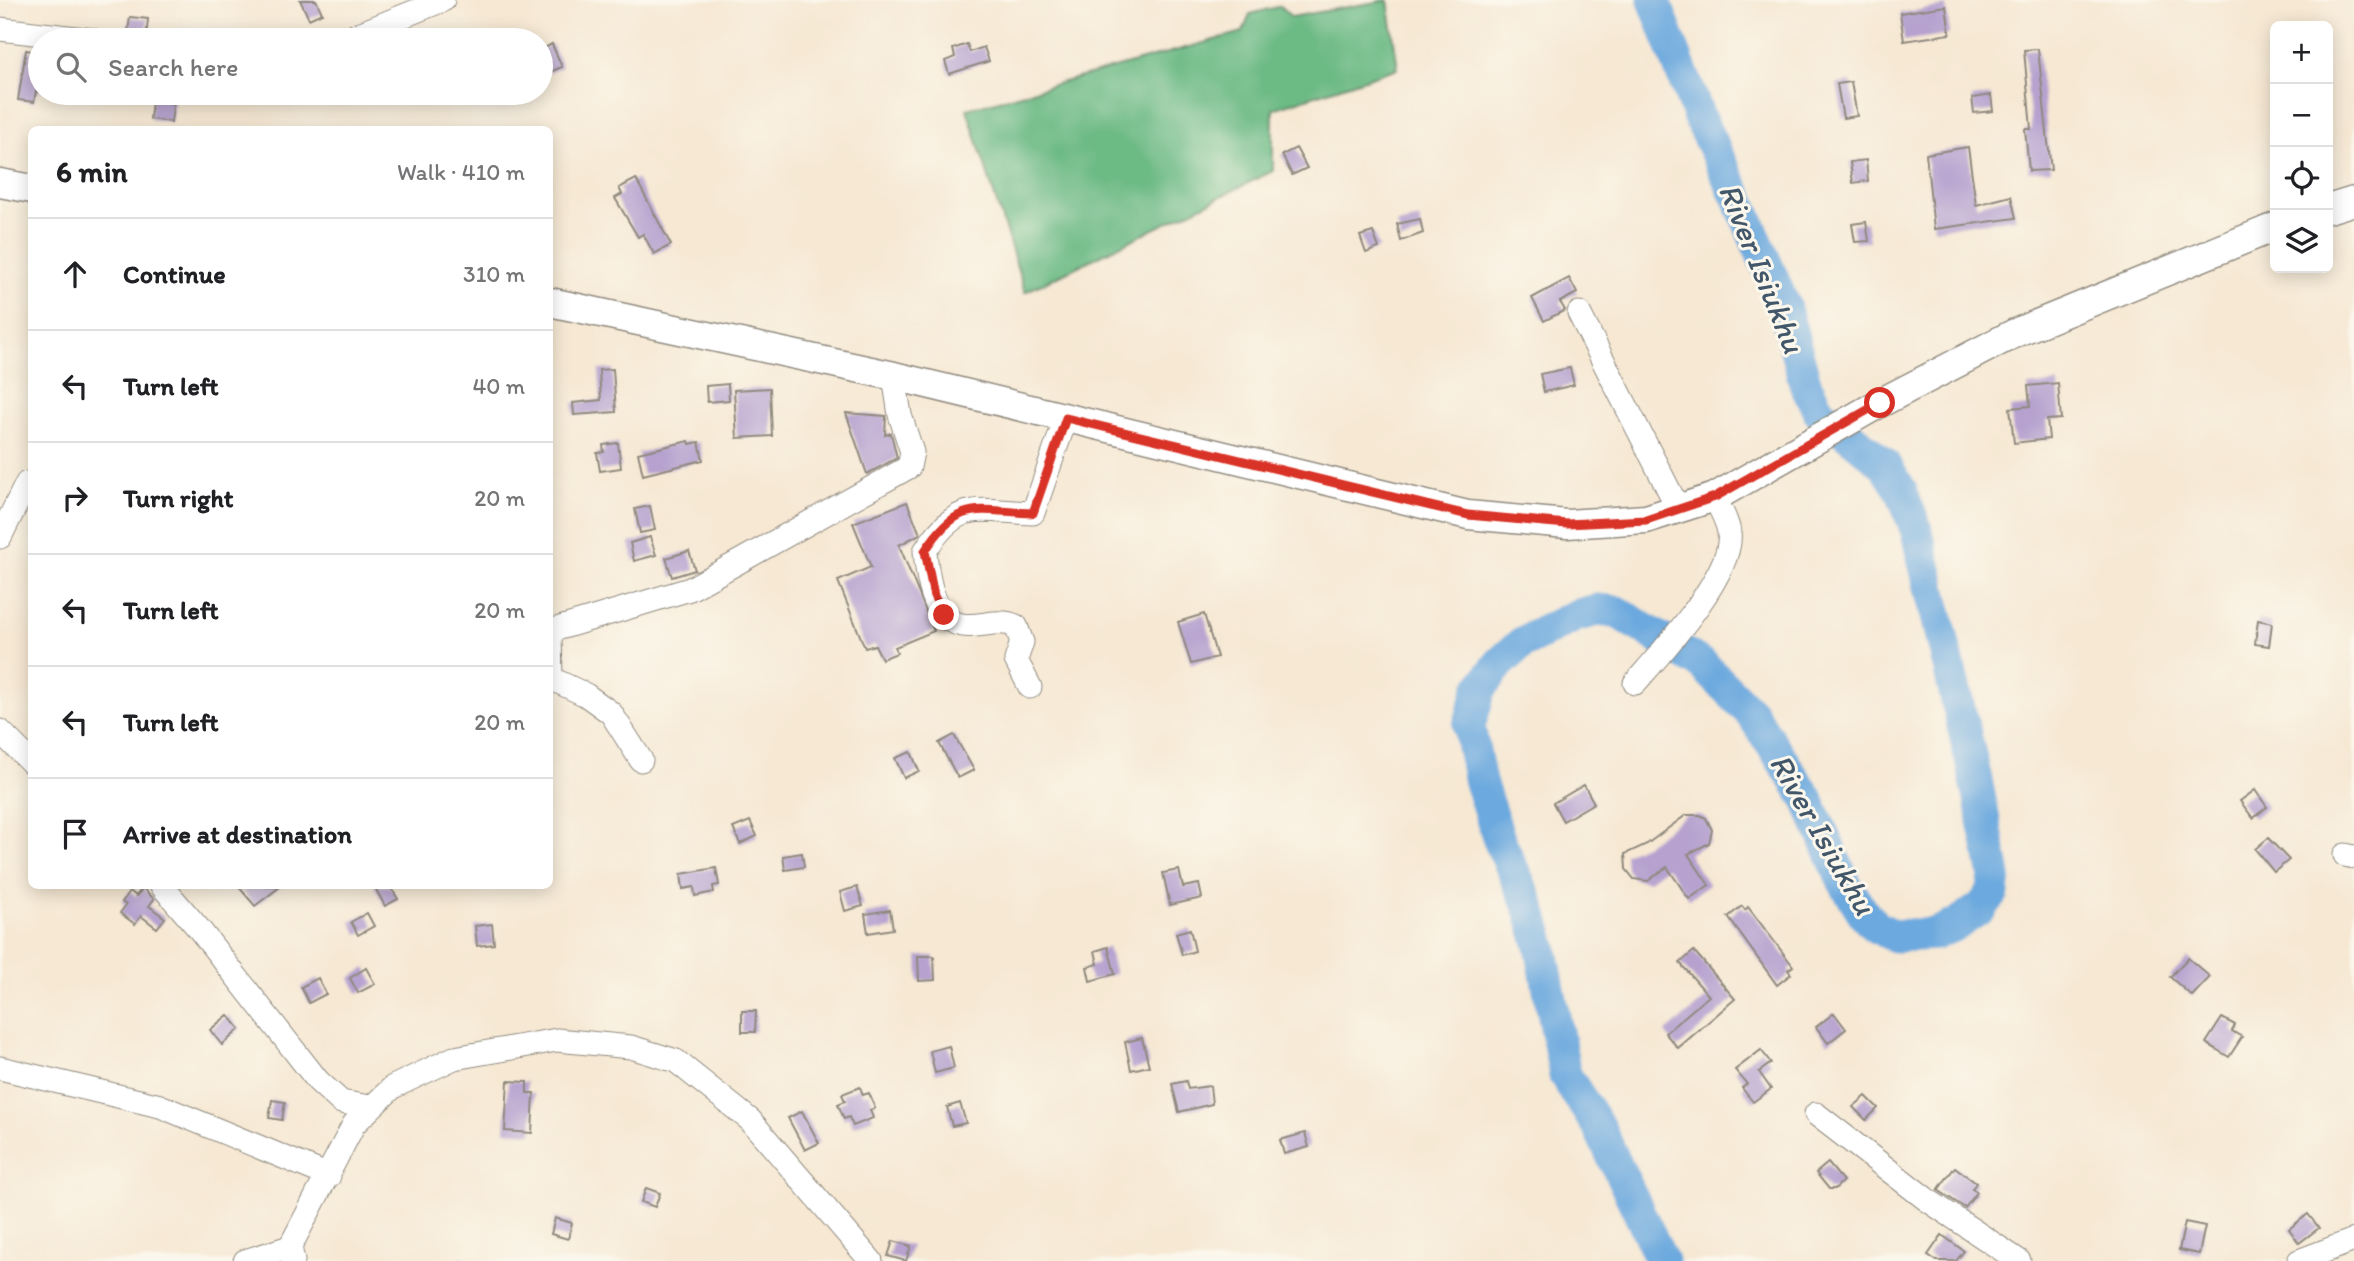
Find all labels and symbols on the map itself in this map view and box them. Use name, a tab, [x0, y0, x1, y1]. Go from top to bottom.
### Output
water label: River Isiukhu	[1711, 178, 1813, 359]
route start	[1864, 387, 1895, 418]
route end	[928, 599, 959, 630]
water label: River Isiukhu	[1762, 747, 1885, 922]

